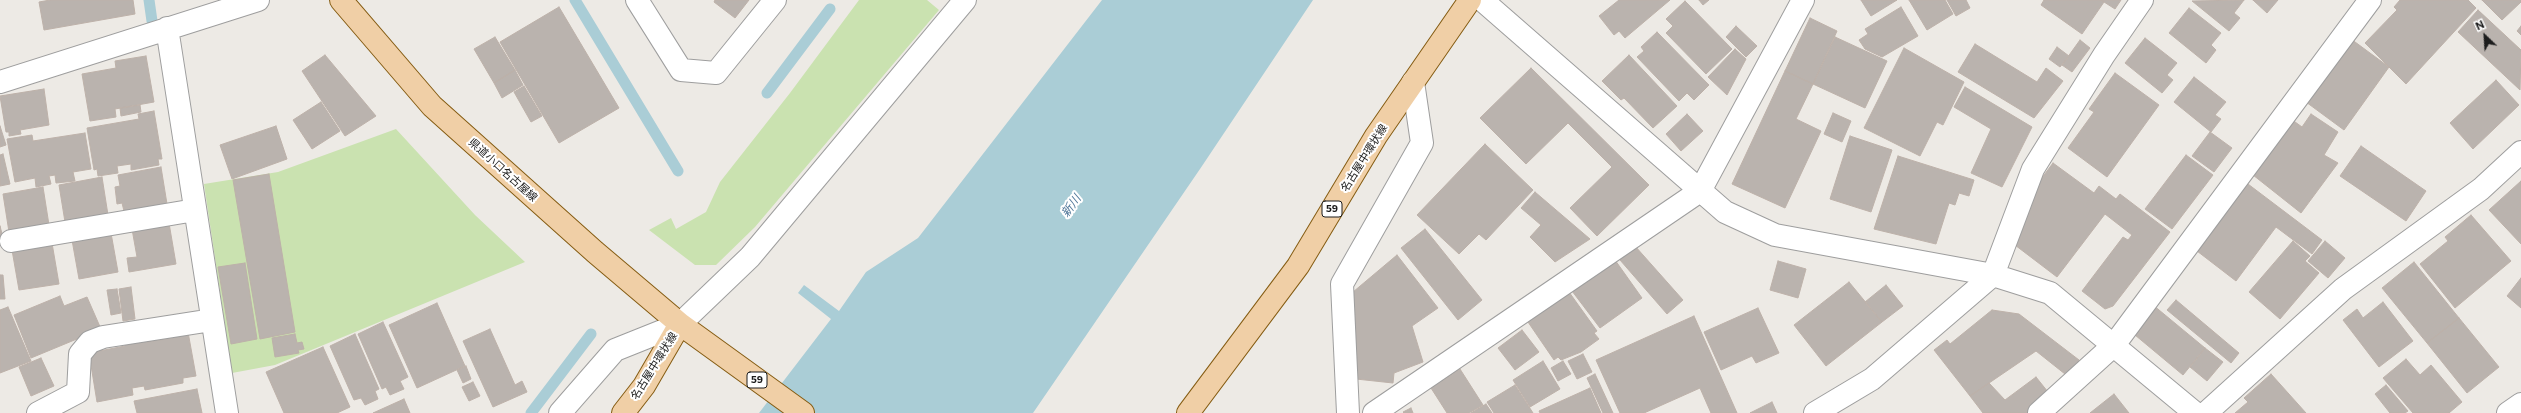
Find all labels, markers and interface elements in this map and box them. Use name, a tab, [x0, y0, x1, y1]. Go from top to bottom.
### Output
north arrow	[2465, 16, 2505, 56]
text: N	[2473, 17, 2486, 32]
street label: 名古屋中環状線	[1338, 122, 1390, 194]
street label: 県道小口名古屋線	[466, 136, 540, 204]
water label: 新川	[1058, 192, 1084, 220]
road number: 59	[1322, 201, 1342, 217]
street label: 名古屋中環状線	[628, 330, 680, 402]
road number: 59	[747, 372, 767, 388]

